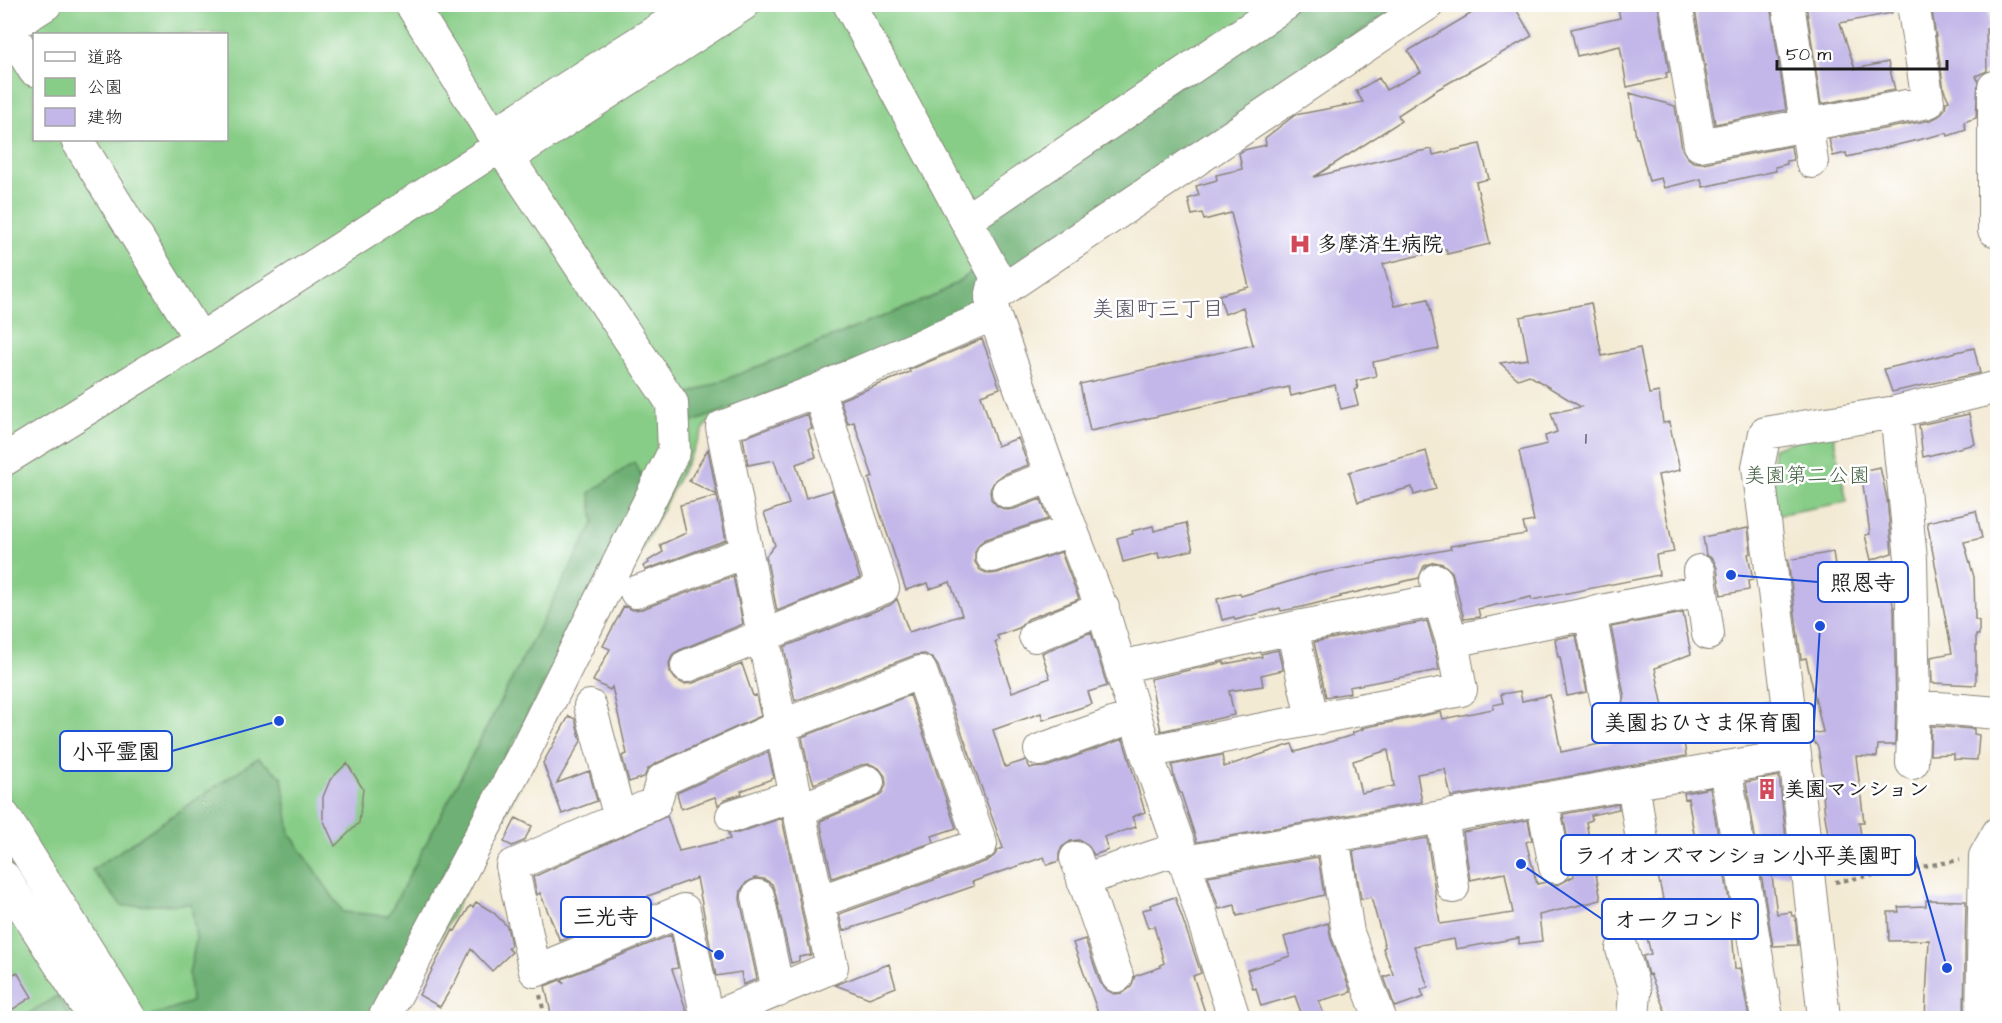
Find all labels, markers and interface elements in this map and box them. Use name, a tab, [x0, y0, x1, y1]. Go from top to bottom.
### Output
legend	[33, 33, 228, 141]
scale bar	[1777, 33, 1946, 71]
text: 50 m	[1786, 42, 1831, 67]
text: 道路	[87, 45, 123, 70]
text: 公園	[87, 75, 123, 100]
text: 建物	[87, 105, 123, 130]
place label: 多摩済生病院	[1317, 230, 1443, 259]
hospital icon: 多摩済生病院	[1288, 232, 1312, 256]
district label: 美園町三丁目	[1092, 294, 1224, 325]
house number: 1	[1585, 426, 1587, 451]
park label: 美園第二公園	[1744, 461, 1870, 490]
callout: 照恩寺	[1818, 562, 1908, 602]
text: 照恩寺	[1830, 568, 1896, 599]
callout: 美園おひさま保育園	[1592, 703, 1814, 743]
text: 美園おひさま保育園	[1604, 708, 1802, 739]
callout: 小平霊園	[60, 731, 172, 771]
text: 小平霊園	[72, 737, 160, 768]
place label: 美園マンション	[1784, 775, 1929, 804]
building icon: 美園マンション	[1755, 777, 1779, 801]
callout: ライオンズマンション小平美園町	[1561, 835, 1915, 875]
text: ライオンズマンション小平美園町	[1574, 841, 1902, 872]
callout: 三光寺	[561, 897, 651, 937]
callout: オークコンド	[1602, 899, 1758, 939]
text: 三光寺	[573, 902, 639, 933]
text: オークコンド	[1614, 905, 1746, 936]

